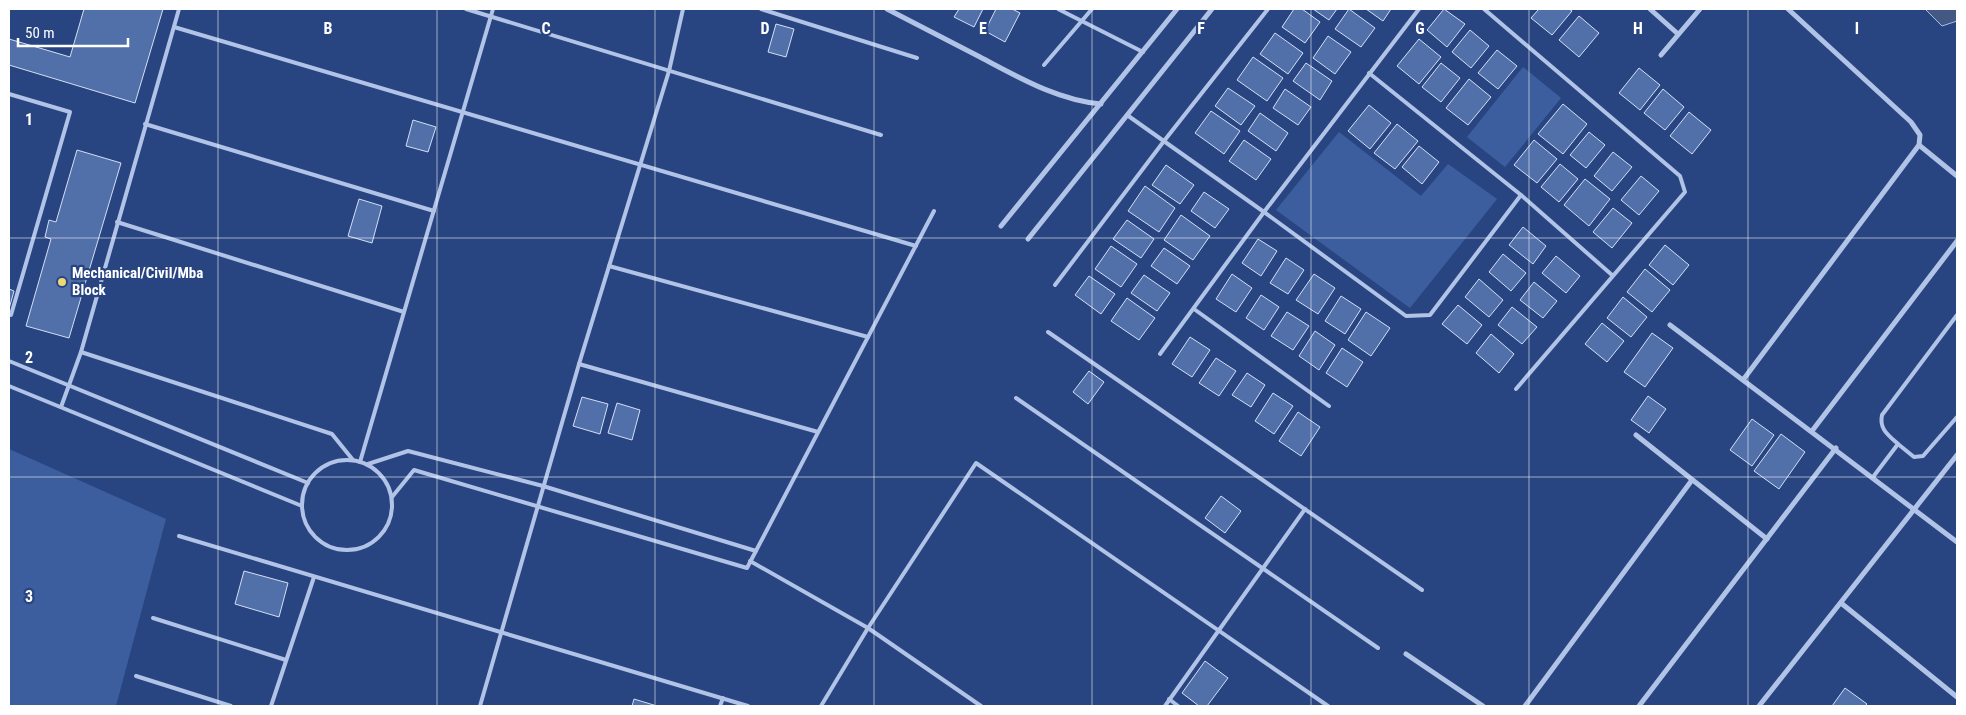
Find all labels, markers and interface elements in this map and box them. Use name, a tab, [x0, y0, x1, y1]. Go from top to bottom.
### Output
scale bar	[18, 15, 128, 47]
text: B	[324, 19, 333, 38]
text: C	[541, 19, 551, 38]
text: D	[760, 19, 770, 38]
text: E	[979, 19, 987, 38]
text: F	[1197, 19, 1205, 38]
text: G	[1415, 19, 1425, 38]
text: H	[1633, 19, 1643, 38]
text: I	[1855, 19, 1859, 38]
text: 50 m	[25, 24, 55, 42]
text: 1	[25, 110, 33, 129]
place label: Mechanical/Civil/Mba Block	[72, 264, 203, 299]
marker: Mechanical/Civil/Mba Block	[56, 276, 68, 288]
text: 2	[25, 348, 33, 367]
text: 3	[25, 587, 33, 606]

